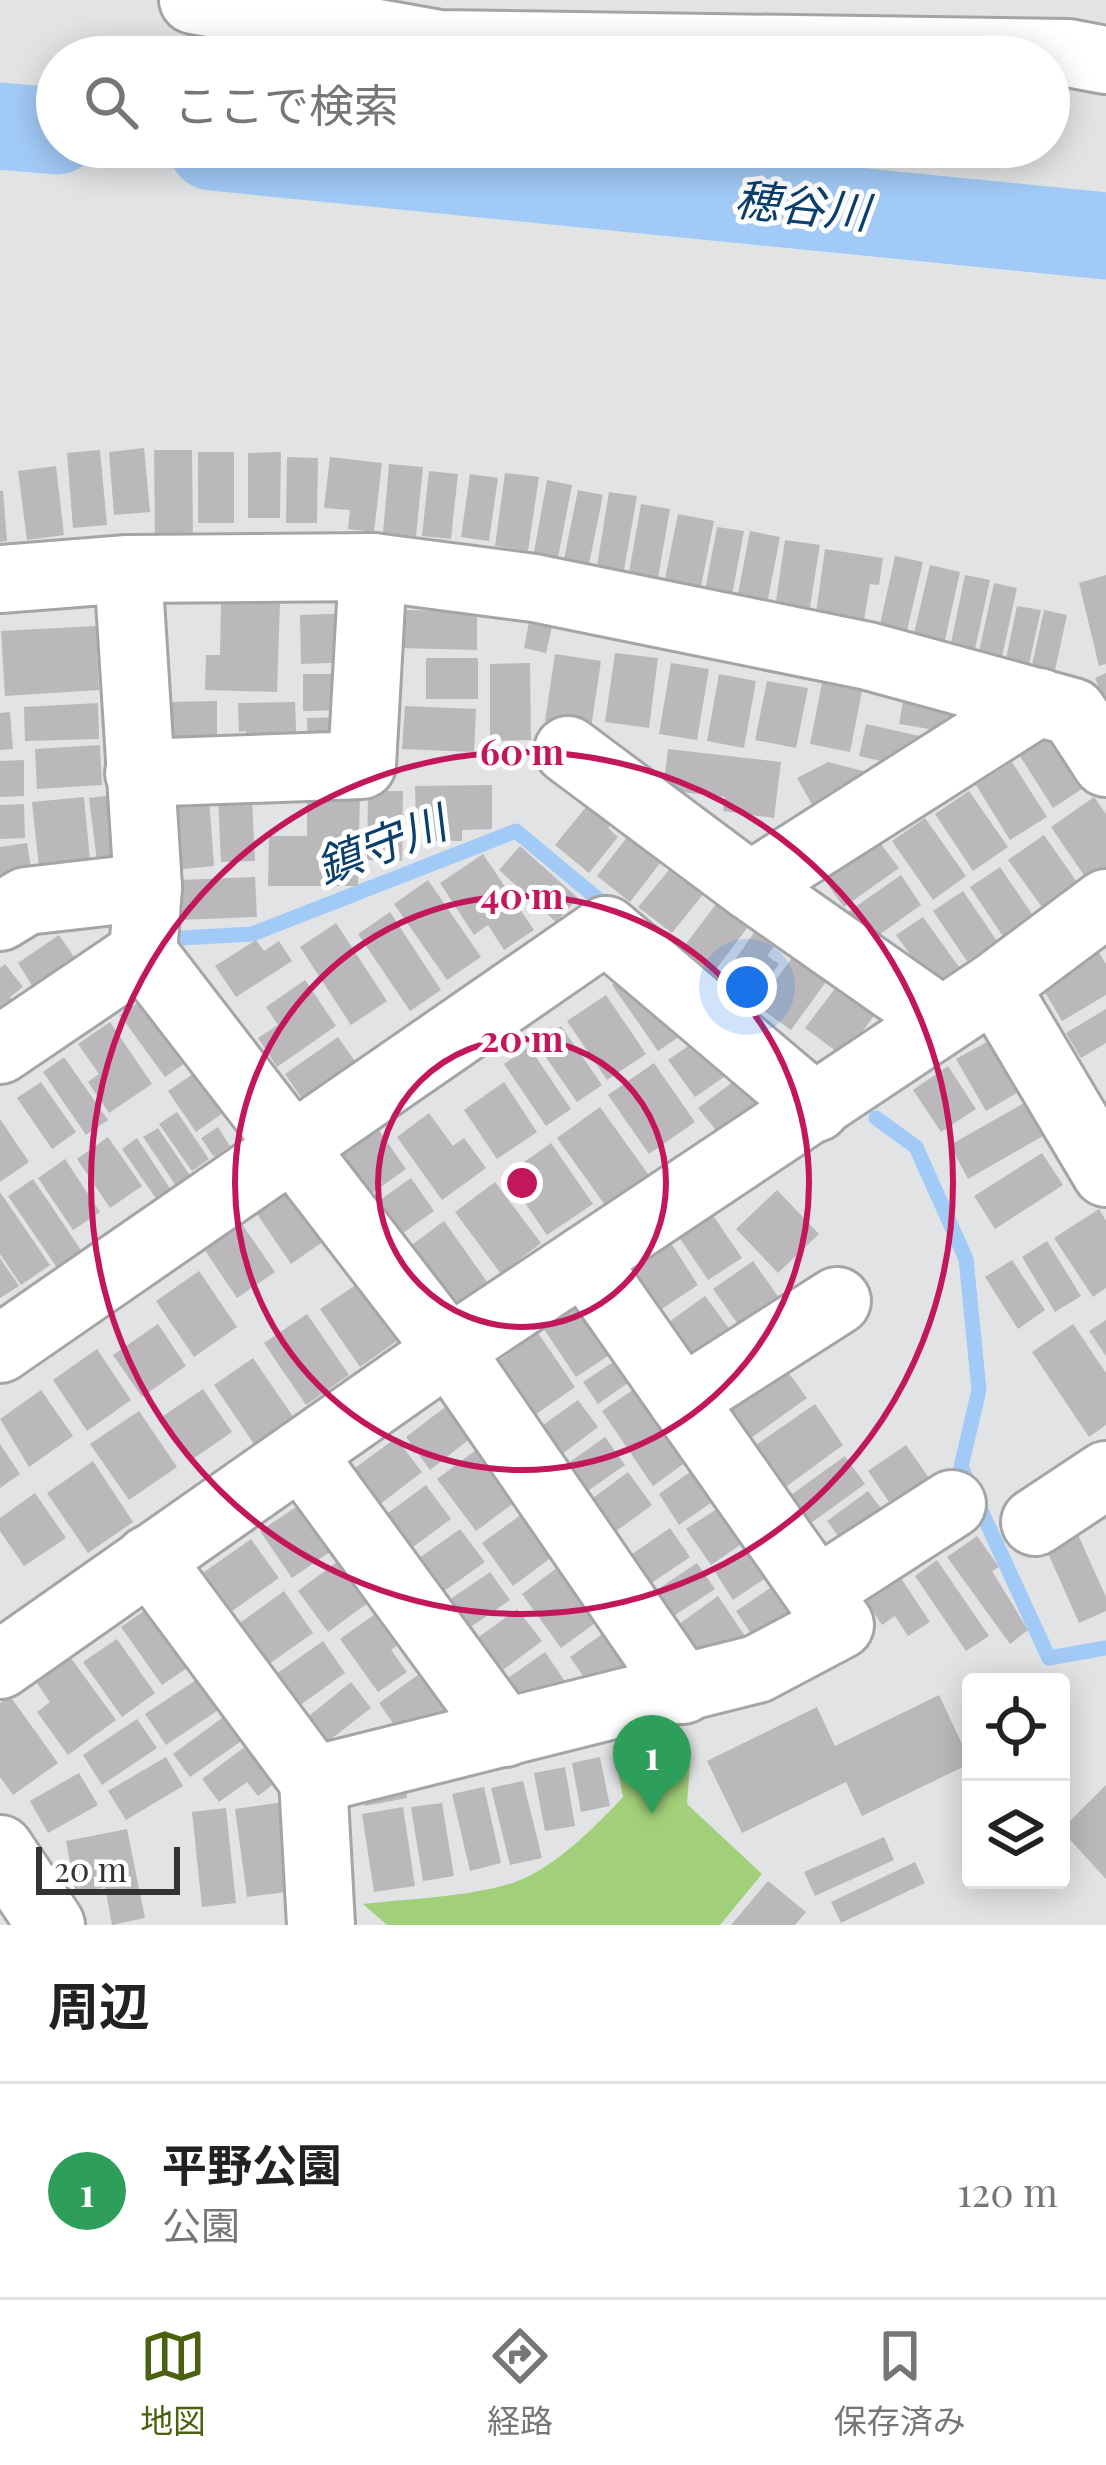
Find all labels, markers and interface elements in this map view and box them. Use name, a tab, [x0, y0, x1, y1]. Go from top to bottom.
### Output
search box	[36, 36, 1070, 168]
icon: search	[78, 69, 144, 135]
text: ここで検索	[174, 73, 399, 133]
water label: 穂谷川	[732, 166, 877, 240]
text: 60 m	[480, 726, 565, 774]
water label: 鎮守川	[306, 789, 457, 894]
text: 40 m	[480, 870, 564, 918]
your location	[717, 957, 777, 1017]
text: 20 m	[480, 1013, 564, 1061]
centre of rings	[501, 1162, 543, 1204]
map controls	[962, 1673, 1070, 1889]
button: locate	[962, 1673, 1070, 1781]
pin: 1	[613, 1715, 691, 1814]
button: layers	[962, 1781, 1070, 1889]
scale bar	[36, 1841, 180, 1894]
text: 20 m	[54, 1846, 127, 1890]
text: 周辺	[48, 1970, 150, 2038]
text: 平野公園	[162, 2133, 342, 2193]
text: 1	[80, 2165, 94, 2217]
text: 120 m	[957, 2165, 1058, 2217]
text: 公園	[162, 2198, 240, 2250]
tab: 地図	[140, 2323, 206, 2443]
tab: 経路	[487, 2323, 553, 2443]
tab: 保存済み	[834, 2323, 966, 2443]

